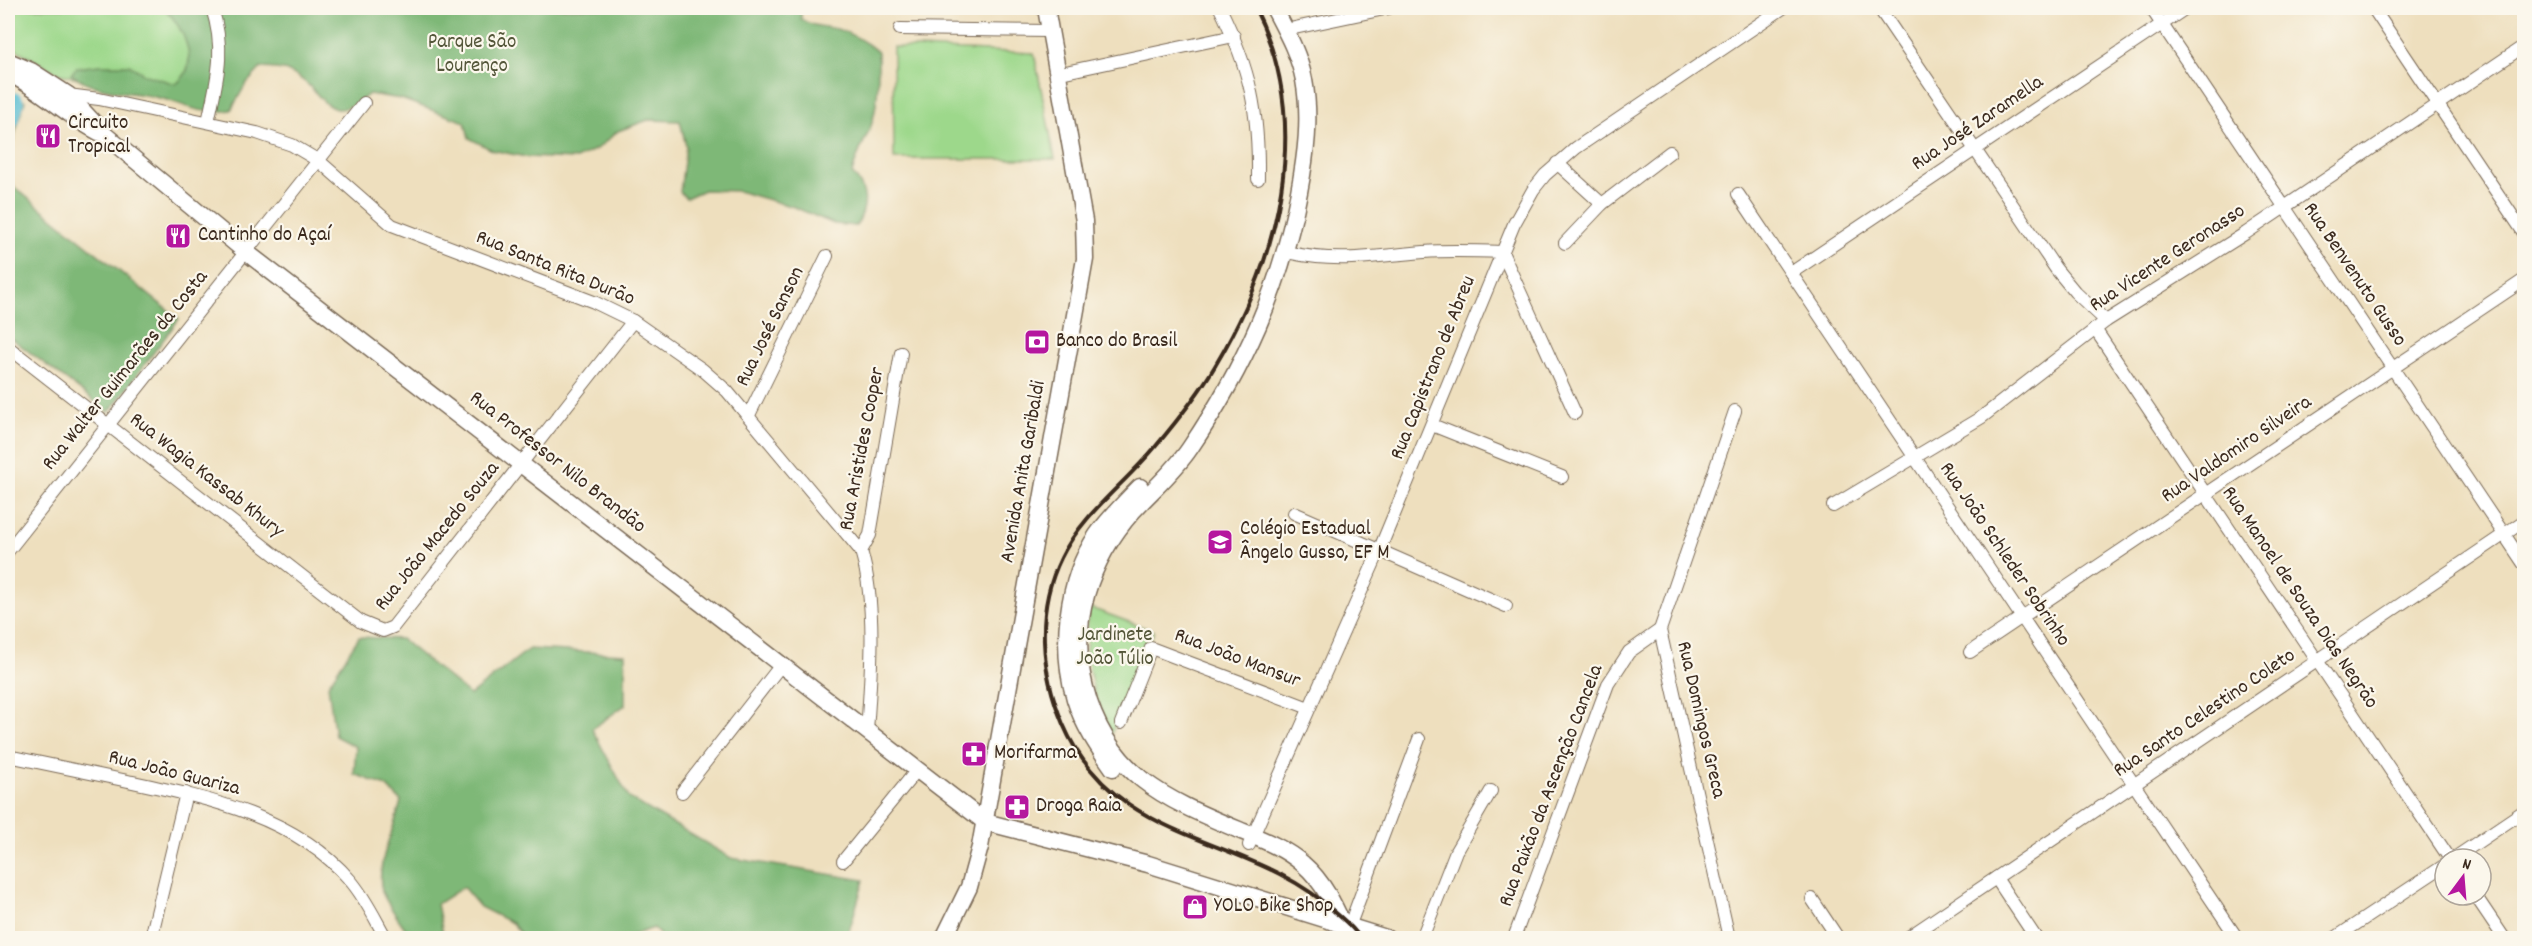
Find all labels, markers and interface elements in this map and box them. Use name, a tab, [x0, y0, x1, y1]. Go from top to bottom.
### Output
park label: Parque São Lourenço	[428, 28, 516, 82]
street label: Rua José Zaramella	[1906, 68, 2051, 179]
place label: Circuito Tropical	[68, 109, 130, 163]
restaurant icon: Circuito Tropical	[33, 121, 63, 151]
street label: Rua Vicente Geronasso	[2084, 197, 2252, 321]
street label: Rua Benvenuto Gusso	[2295, 197, 2413, 353]
restaurant icon: Cantinho do Açaí	[163, 221, 193, 251]
place label: Cantinho do Açaí	[198, 221, 333, 251]
street label: Rua Santa Rita Durão	[471, 223, 639, 315]
street label: Rua José Sanson	[729, 262, 813, 392]
street label: Rua Walter Guimarães da Costa	[36, 264, 217, 478]
street label: Rua Capistrano de Abreu	[1383, 271, 1485, 465]
bank icon: Banco do Brasil	[1022, 327, 1052, 357]
place label: Banco do Brasil	[1056, 327, 1177, 357]
street label: Rua Aristides Cooper	[832, 364, 894, 533]
street label: Avenida Anita Garibaldi	[993, 378, 1055, 566]
street label: Rua Professor Nilo Brandão	[462, 384, 652, 542]
street label: Rua Valdomiro Silveira	[2156, 388, 2319, 512]
street label: Rua Wagia Kassab Khury	[122, 406, 290, 546]
street label: Rua João Macedo Souza	[368, 455, 509, 618]
street label: Rua João Schleder Sobrinho	[1931, 457, 2077, 653]
street label: Rua Manoel de Souza Dias Negrão	[2213, 481, 2385, 715]
place label: Colégio Estadual Ângelo Gusso, EF M	[1240, 515, 1390, 569]
school or university icon: Colégio Estadual Ângelo Gusso, EF M	[1205, 527, 1235, 557]
park label: Jardinete João Túlio	[1076, 621, 1154, 675]
street label: Rua João Mansur	[1169, 621, 1305, 697]
street label: Rua Domingos Greca	[1667, 639, 1733, 803]
street label: Rua Santo Celestino Coleto	[2108, 642, 2302, 786]
street label: Rua Paixão da Ascenção Cancela	[1492, 659, 1613, 911]
pharmacy icon: Morifarma	[959, 739, 989, 769]
place label: Morifarma	[994, 739, 1078, 769]
street label: Rua João Guariza	[105, 743, 244, 805]
pharmacy icon: Droga Raia	[1002, 792, 1032, 822]
place label: Droga Raia	[1036, 792, 1123, 822]
north arrow	[2433, 847, 2493, 907]
text: N	[2459, 853, 2474, 877]
shop icon: YOLO Bike Shop	[1180, 892, 1210, 922]
place label: YOLO Bike Shop	[1214, 892, 1334, 922]

